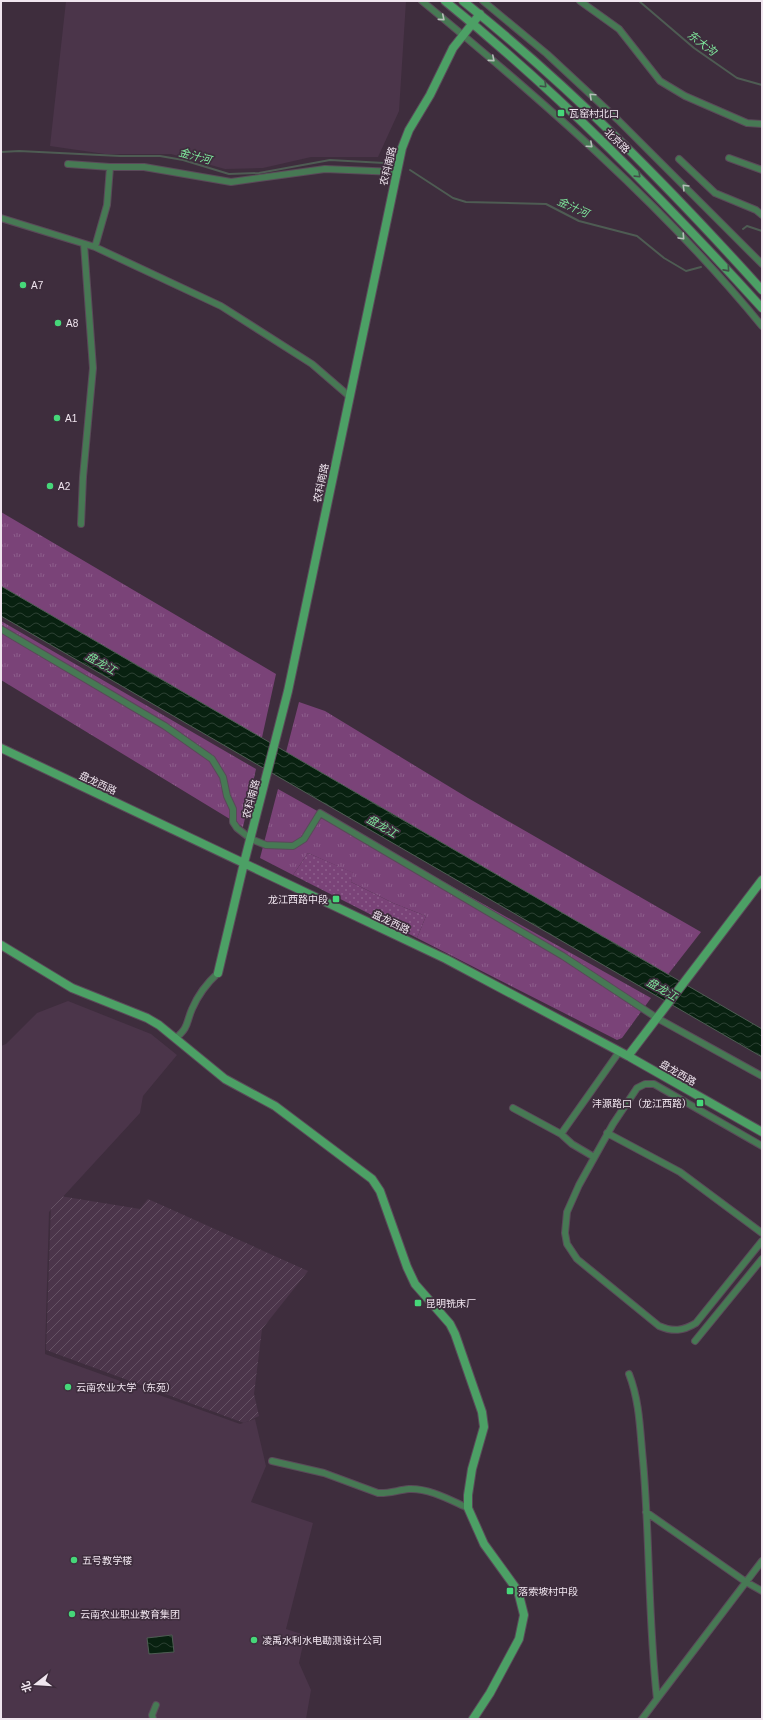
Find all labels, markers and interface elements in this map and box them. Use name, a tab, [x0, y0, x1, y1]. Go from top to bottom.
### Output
one-way arrow	[437, 13, 444, 20]
water label: 东大沟	[685, 28, 720, 58]
one-way arrow	[488, 55, 495, 62]
one-way arrow	[539, 80, 547, 88]
one-way arrow	[589, 93, 597, 101]
marker: 瓦窑村北口	[556, 108, 566, 118]
place label: 瓦窑村北口	[569, 108, 619, 119]
street label: 北京路	[602, 127, 632, 155]
one-way arrow	[585, 141, 593, 148]
street label: 农科南路	[378, 145, 398, 187]
water label: 金汁河	[178, 146, 214, 167]
one-way arrow	[633, 170, 640, 177]
one-way arrow	[682, 184, 690, 192]
water label: 金汁河	[555, 195, 592, 220]
one-way arrow	[677, 232, 685, 240]
one-way arrow	[722, 265, 729, 272]
marker: A7	[18, 280, 28, 290]
place label: A7	[31, 280, 44, 291]
marker: A8	[53, 318, 63, 328]
place label: A8	[66, 318, 79, 329]
marker: A1	[52, 413, 62, 423]
place label: A1	[65, 413, 78, 424]
street label: 农科南路	[311, 462, 331, 504]
marker: A2	[45, 481, 55, 491]
place label: A2	[58, 481, 71, 492]
water label: 盘龙江	[84, 650, 119, 677]
street label: 盘龙西路	[78, 770, 118, 796]
street label: 农科南路	[241, 778, 261, 820]
water label: 盘龙江	[365, 813, 400, 840]
place label: 龙江西路中段	[268, 894, 328, 905]
marker: 龙江西路中段	[331, 894, 341, 904]
street label: 盘龙西路	[371, 908, 411, 936]
water label: 盘龙江	[645, 976, 680, 1003]
street label: 盘龙西路	[658, 1058, 698, 1088]
place label: 沣源路口（龙江西路）	[592, 1098, 692, 1109]
marker: 沣源路口（龙江西路）	[695, 1098, 705, 1108]
marker: 昆明铣床厂	[413, 1298, 423, 1308]
place label: 昆明铣床厂	[426, 1298, 476, 1309]
marker: 云南农业大学（东苑）	[63, 1382, 73, 1392]
place label: 云南农业大学（东苑）	[76, 1382, 176, 1393]
marker: 五号教学楼	[69, 1555, 79, 1565]
place label: 五号教学楼	[82, 1555, 132, 1566]
marker: 落索坡村中段	[505, 1586, 515, 1596]
place label: 落索坡村中段	[518, 1586, 578, 1597]
marker: 云南农业职业教育集团	[67, 1609, 77, 1619]
place label: 云南农业职业教育集团	[80, 1609, 180, 1620]
marker: 凌禹水利水电勘测设计公司	[249, 1635, 259, 1645]
place label: 凌禹水利水电勘测设计公司	[262, 1635, 382, 1646]
north arrow	[16, 1664, 56, 1704]
text: 北	[19, 1680, 34, 1694]

